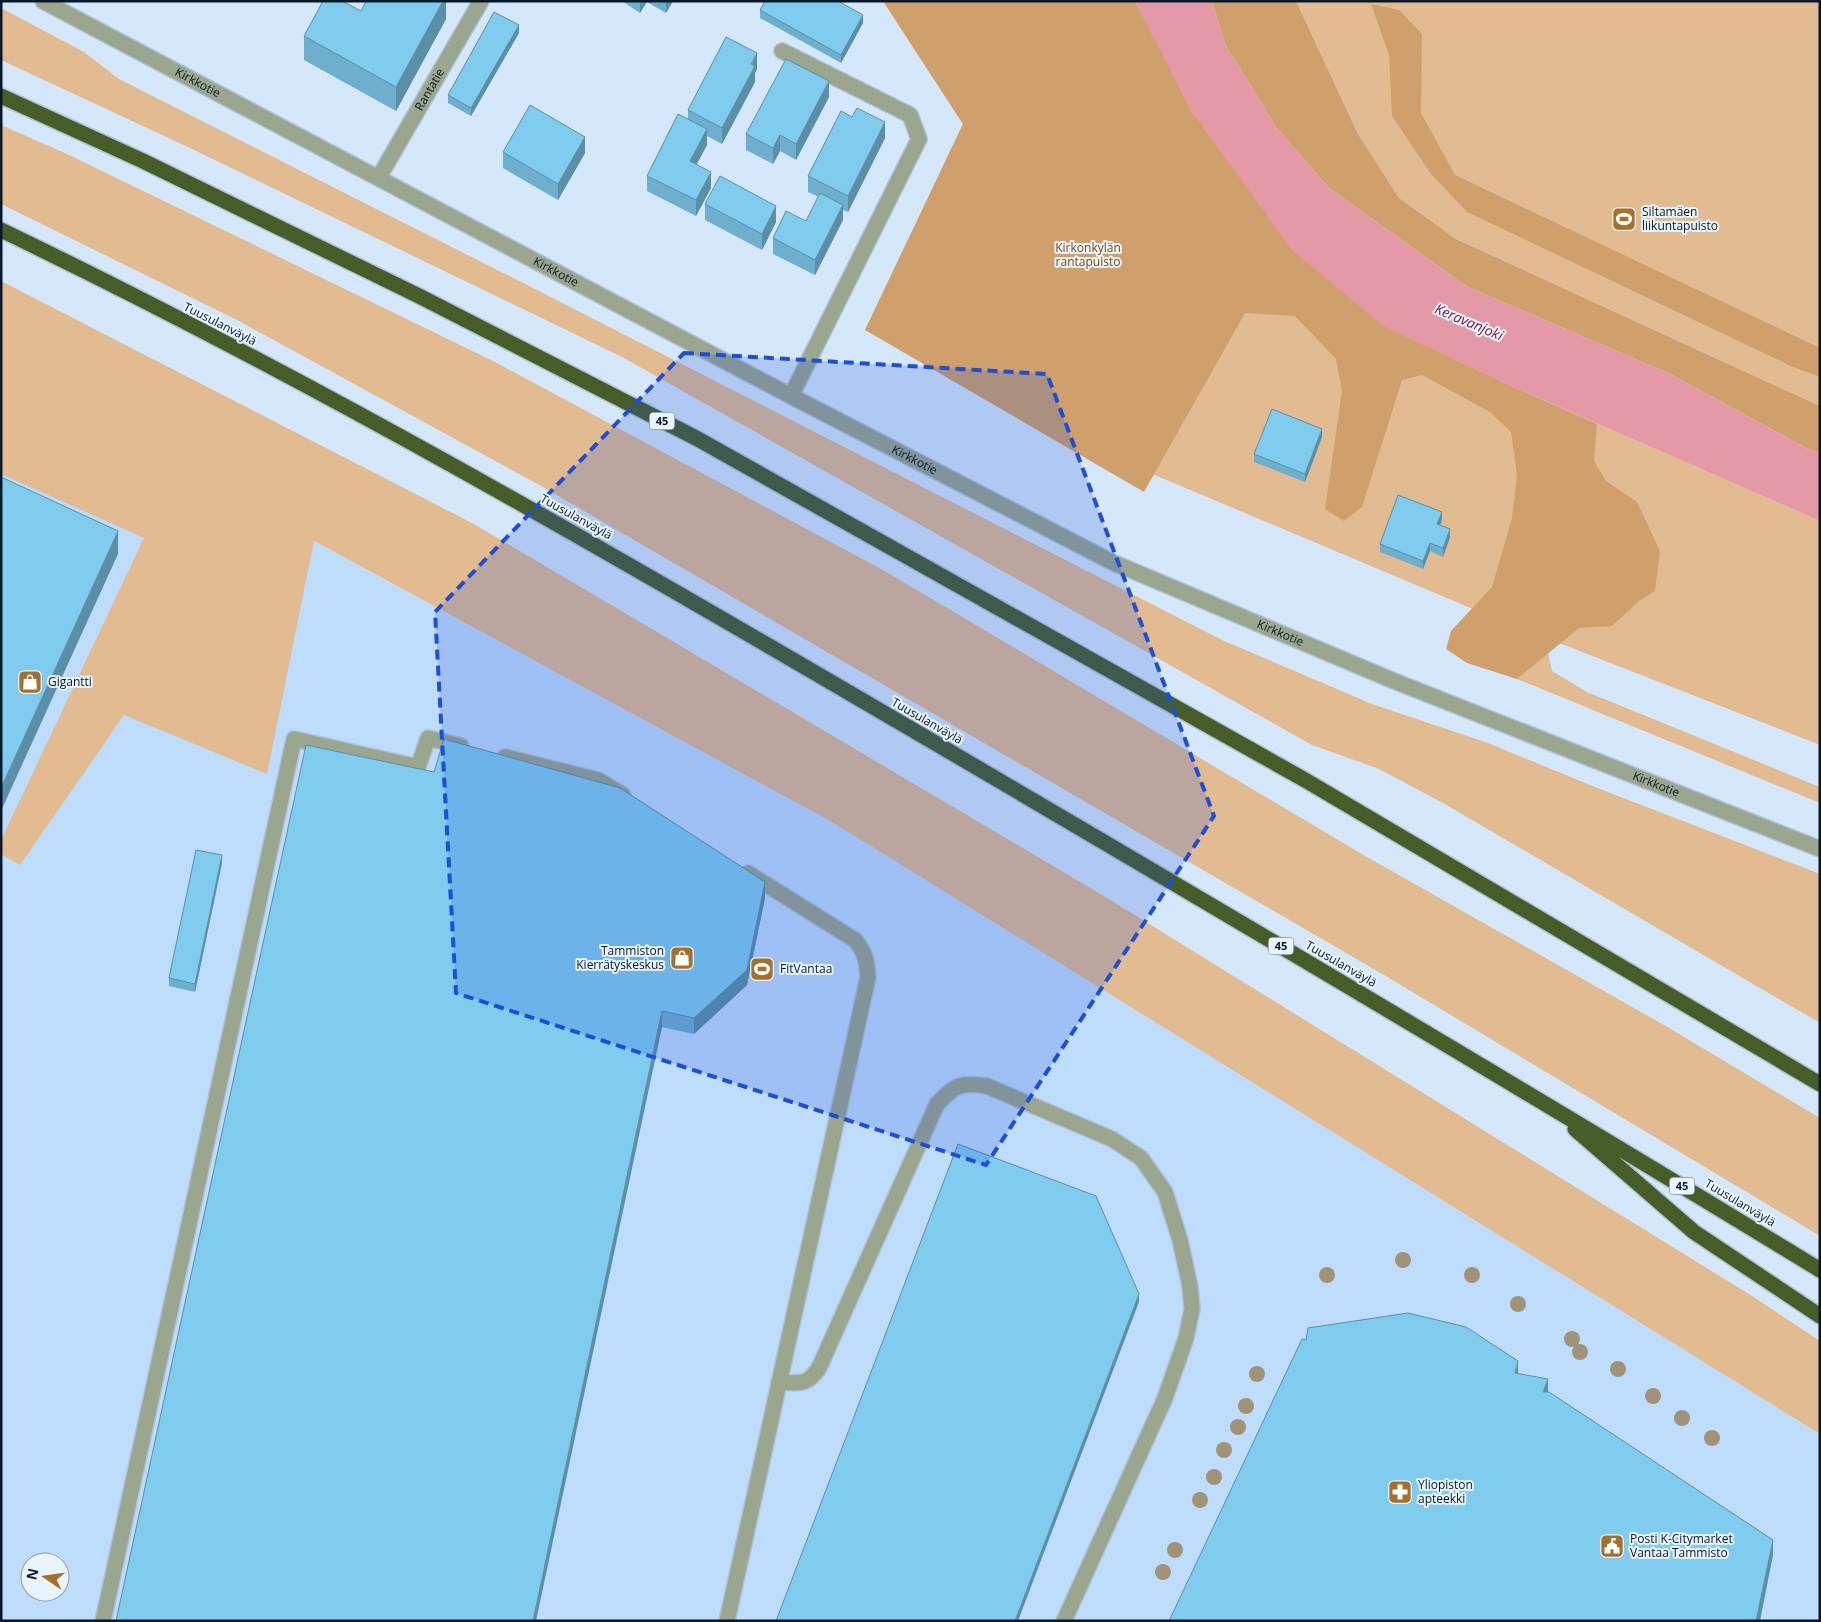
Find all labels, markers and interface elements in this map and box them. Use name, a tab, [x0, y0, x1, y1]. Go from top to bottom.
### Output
street label: Kirkkotie	[172, 63, 224, 101]
street label: Rantatie	[410, 65, 448, 114]
place label: Siltamäen liikuntapuisto	[1642, 203, 1718, 234]
sports icon: Siltamäen liikuntapuisto	[1611, 206, 1637, 232]
park label: Kirkonkylän rantapuisto	[1055, 239, 1121, 270]
street label: Kirkkotie	[530, 252, 582, 291]
street label: Tuusulanväylä	[181, 298, 260, 349]
water label: Keravanjoki	[1432, 299, 1507, 345]
road number: 45	[650, 412, 674, 430]
street label: Kirkkotie	[889, 441, 941, 478]
street label: Tuusulanväylä	[537, 490, 615, 543]
street label: Kirkkotie	[1255, 615, 1307, 650]
shop icon: Gigantti	[17, 669, 43, 695]
place label: Gigantti	[48, 673, 92, 690]
street label: Tuusulanväylä	[888, 693, 966, 748]
street label: Kirkkotie	[1630, 767, 1682, 801]
street label: Tuusulanväylä	[1302, 936, 1380, 991]
road number: 45	[1268, 938, 1294, 954]
place label: Tammiston Kierrätyskeskus	[576, 942, 664, 973]
shop icon: Tammiston Kierrätyskeskus	[669, 945, 695, 971]
sports icon: FitVantaa	[749, 956, 775, 982]
place label: FitVantaa	[780, 960, 832, 977]
street label: Tuusulanväylä	[1702, 1175, 1779, 1230]
road number: 45	[1670, 1178, 1694, 1194]
place label: Yliopiston apteekki	[1418, 1476, 1473, 1507]
pharmacy icon: Yliopiston apteekki	[1387, 1479, 1413, 1505]
place label: Posti K-Citymarket Vantaa Tammisto	[1630, 1530, 1733, 1561]
public building icon: Posti K-Citymarket Vantaa Tammisto	[1599, 1533, 1625, 1559]
north arrow	[20, 1552, 70, 1602]
text: N	[21, 1566, 42, 1582]

